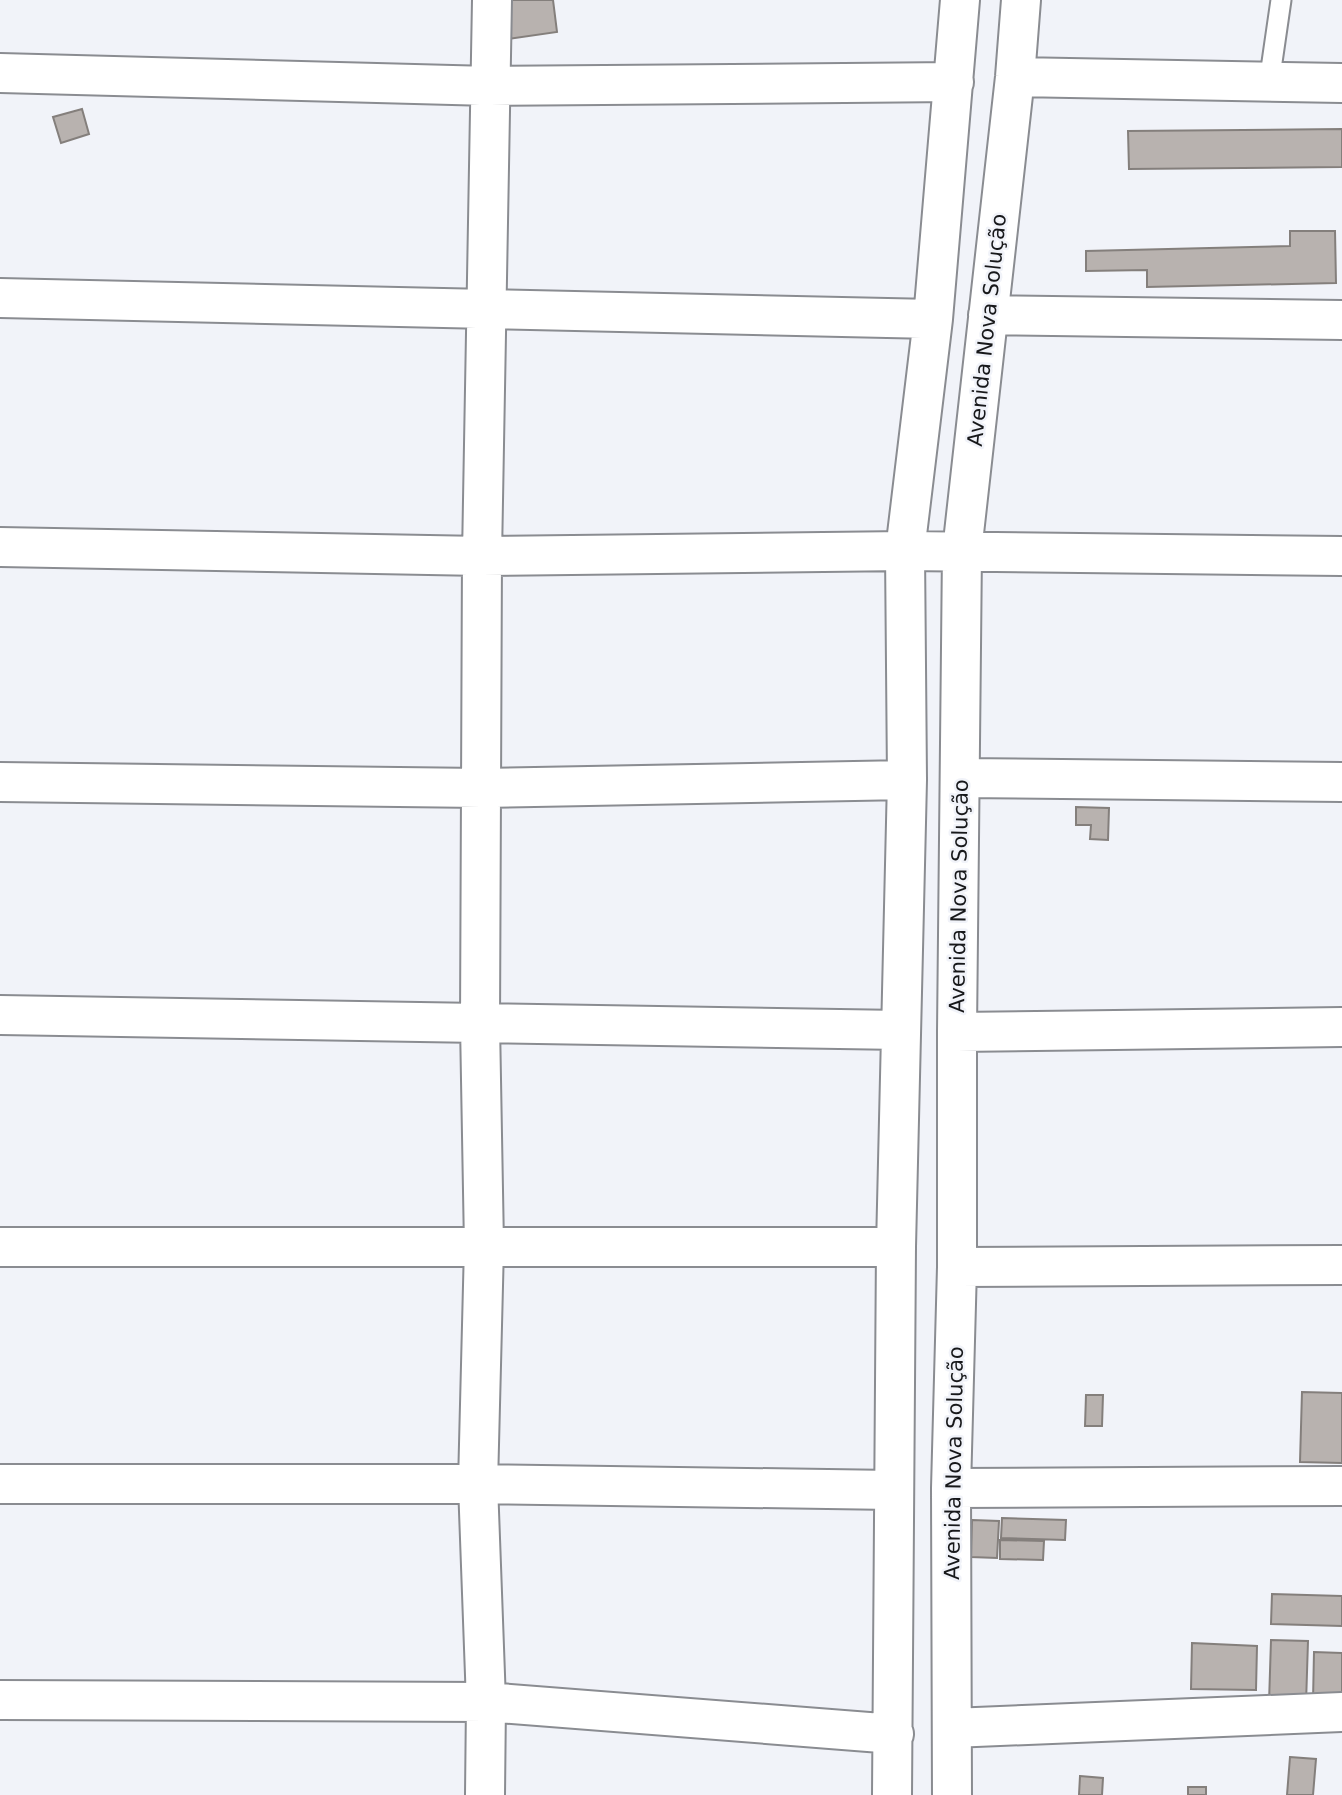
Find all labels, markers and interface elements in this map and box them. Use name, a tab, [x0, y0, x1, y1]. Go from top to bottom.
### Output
street label: Avenida Nova Solução	[963, 213, 1011, 447]
street label: Avenida Nova Solução	[945, 779, 973, 1013]
street label: Avenida Nova Solução	[940, 1346, 968, 1580]

